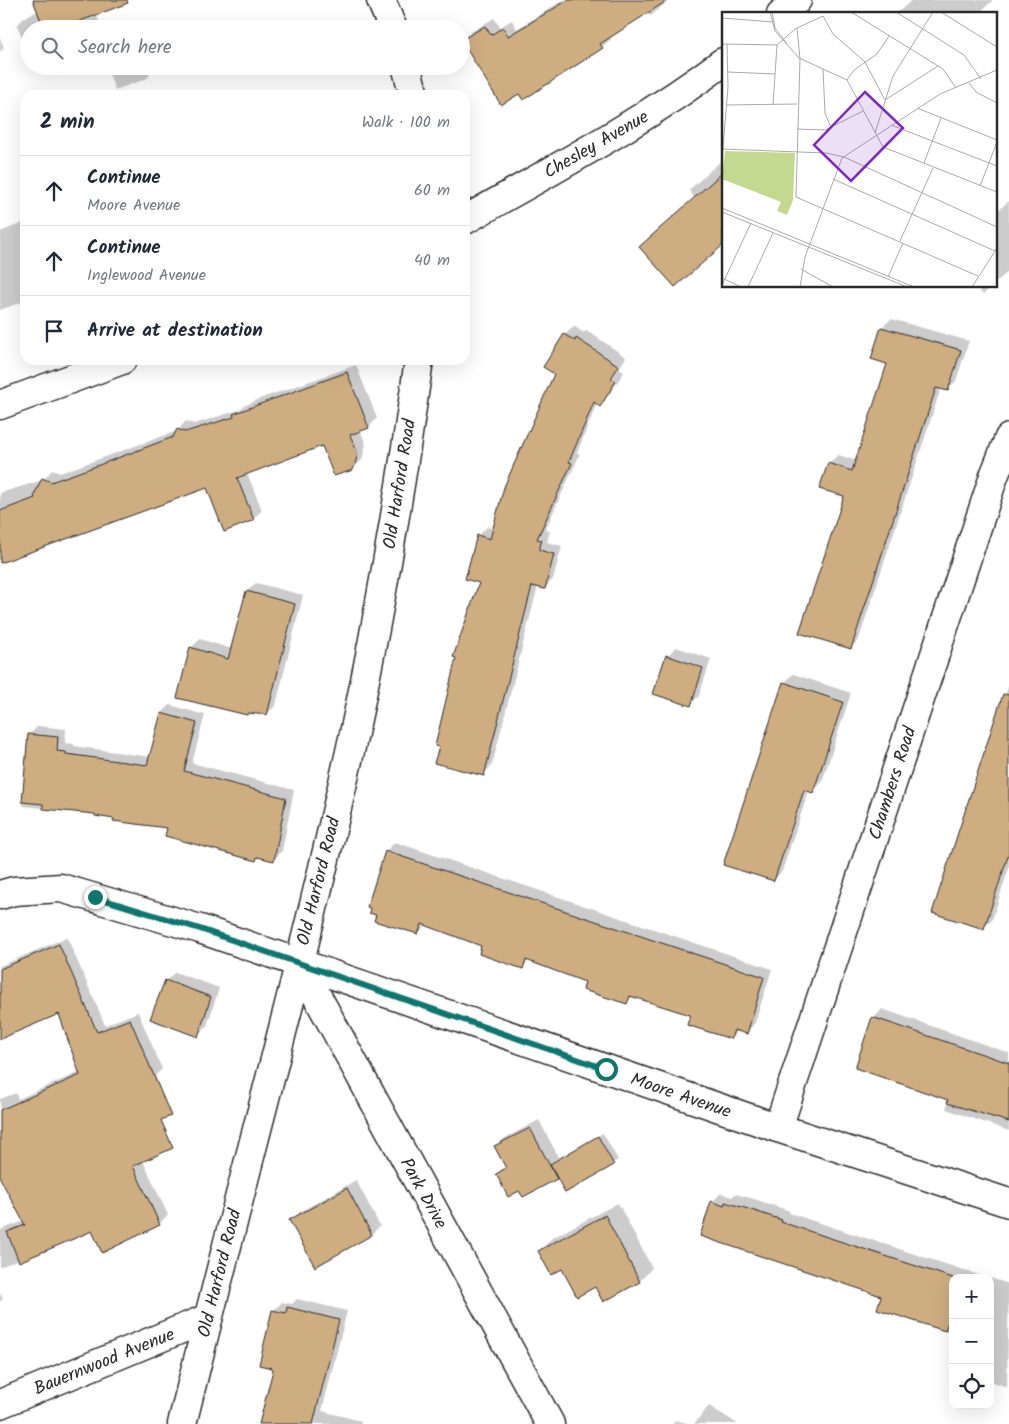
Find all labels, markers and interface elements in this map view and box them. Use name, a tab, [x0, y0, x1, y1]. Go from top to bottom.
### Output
inset map	[722, 12, 996, 288]
search box	[20, 20, 470, 75]
text: Search here	[78, 33, 172, 63]
icon: search	[38, 34, 66, 62]
street label: Chesley Avenue	[539, 103, 655, 187]
text: 2 min	[40, 106, 95, 139]
text: Walk · 100 m	[362, 110, 450, 135]
text: Continue	[87, 163, 160, 193]
icon: ahead	[40, 177, 68, 205]
text: 60 m	[414, 178, 450, 203]
text: Moore Avenue	[87, 193, 180, 218]
text: Continue	[87, 233, 160, 263]
icon: ahead	[40, 247, 68, 275]
text: 40 m	[414, 248, 450, 273]
text: Inglewood Avenue	[87, 263, 206, 288]
text: Arrive at destination	[87, 316, 263, 346]
icon: arrive	[40, 317, 68, 345]
street label: Old Harford Road	[376, 416, 425, 551]
street label: Chambers Road	[861, 722, 926, 844]
street label: Old Harford Road	[290, 813, 350, 949]
route end	[84, 886, 107, 909]
route start	[595, 1058, 618, 1081]
street label: Moore Avenue	[626, 1066, 735, 1127]
street label: Park Drive	[391, 1153, 454, 1235]
street label: Old Harford Road	[191, 1205, 251, 1341]
map controls	[949, 1274, 994, 1409]
button: +	[949, 1274, 994, 1319]
button: −	[949, 1319, 994, 1364]
street label: Bauernwood Avenue	[30, 1321, 179, 1404]
button: locate	[949, 1364, 994, 1409]

